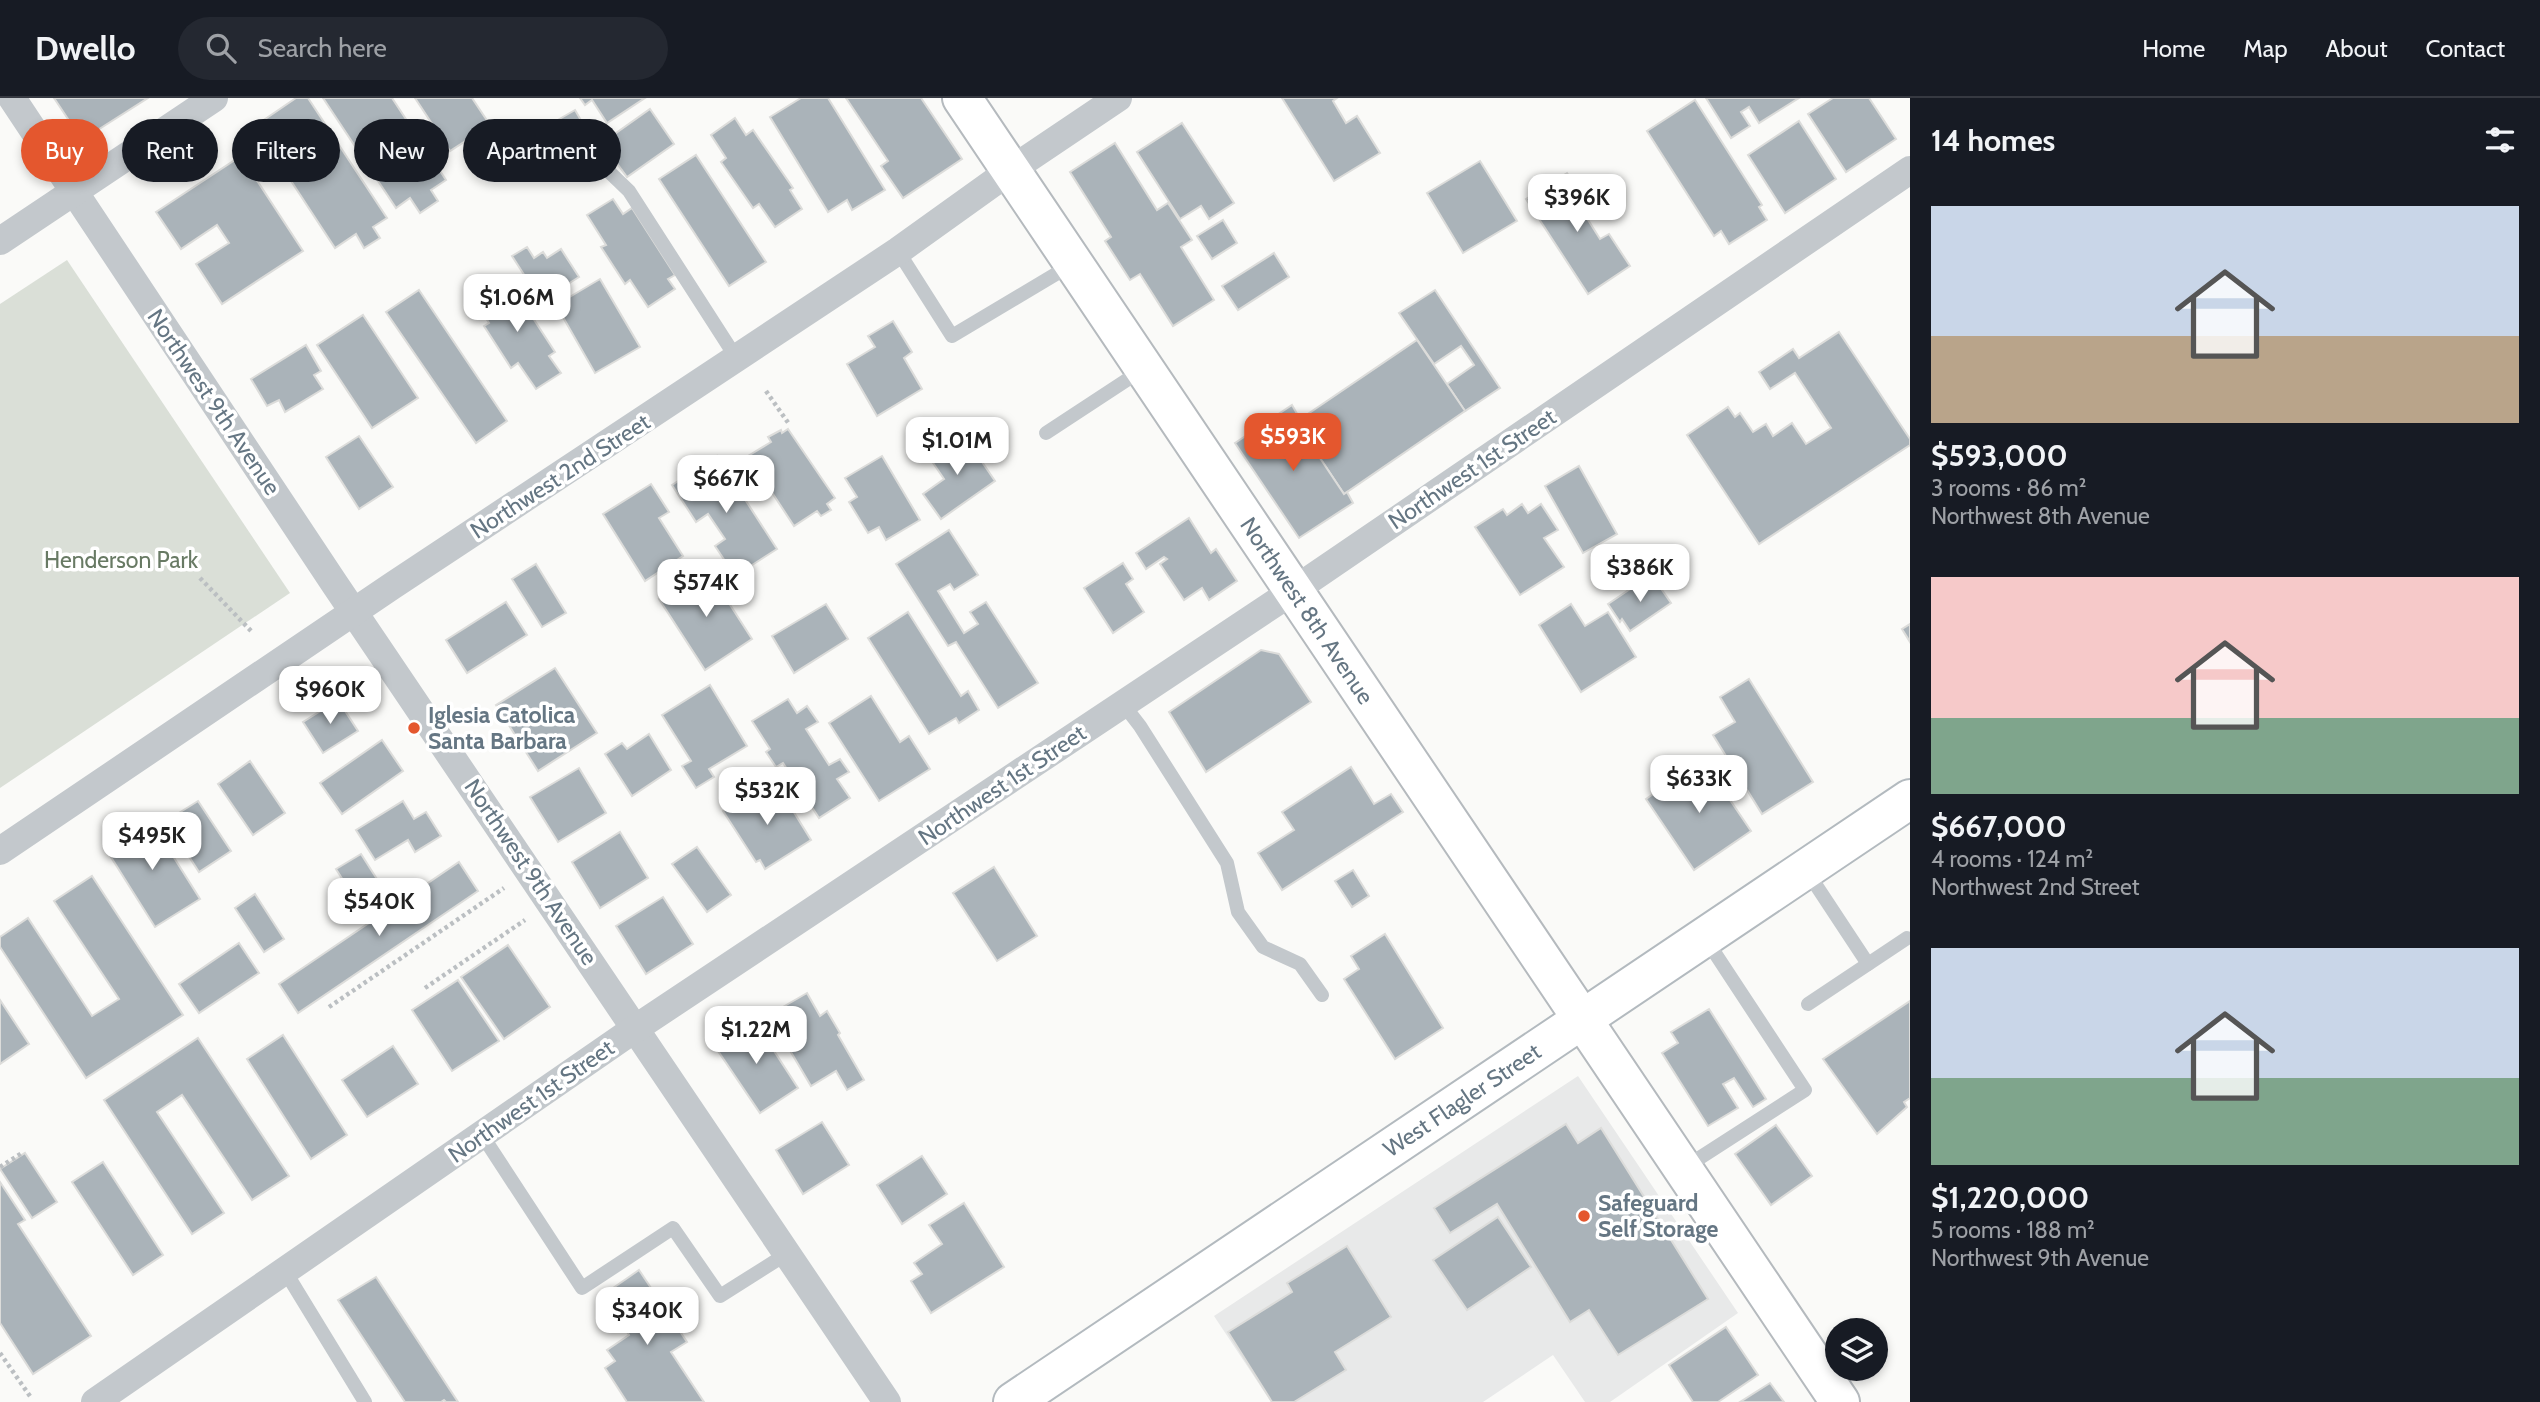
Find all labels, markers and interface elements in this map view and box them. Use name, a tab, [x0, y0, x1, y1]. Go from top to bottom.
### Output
search box	[178, 17, 668, 80]
text: Dwello	[35, 28, 136, 68]
icon: search	[202, 29, 240, 67]
text: Search here	[258, 32, 387, 64]
text: Home	[2142, 34, 2205, 63]
text: Map	[2243, 34, 2288, 63]
text: About	[2326, 34, 2388, 63]
text: Contact	[2426, 34, 2505, 63]
chip: Buy	[21, 119, 108, 182]
chip: Rent	[122, 119, 218, 182]
chip: Filters	[232, 119, 340, 182]
chip: New	[354, 119, 449, 182]
chip: Apartment	[463, 119, 621, 182]
icon: filters	[2481, 121, 2519, 159]
text: 14 homes	[1931, 122, 2055, 159]
pin: $396K	[1528, 174, 1626, 234]
text: $396K	[1544, 183, 1610, 211]
icon: home	[2162, 251, 2288, 377]
pin: $1.06M	[460, 274, 574, 334]
text: $1.06M	[479, 283, 555, 311]
street label: Northwest 9th Avenue	[141, 304, 287, 500]
street label: Northwest 1st Street	[1383, 403, 1561, 535]
street label: Northwest 2nd Street	[465, 407, 655, 545]
pin: $593K	[1244, 414, 1342, 473]
pin: $1.01M	[900, 418, 1014, 477]
text: $593K	[1260, 422, 1326, 450]
text: $1.01M	[922, 426, 992, 454]
text: $593,000	[1931, 437, 2068, 474]
pin: $667K	[677, 456, 775, 515]
text: $667K	[693, 464, 759, 492]
text: 3 rooms · 86 m²	[1931, 474, 2086, 502]
text: Northwest 8th Avenue	[1931, 502, 2150, 530]
street label: Northwest 8th Avenue	[1234, 512, 1380, 709]
pin: $386K	[1591, 545, 1689, 604]
park label: Henderson Park	[44, 546, 199, 574]
text: $386K	[1607, 553, 1673, 581]
pin: $574K	[657, 560, 755, 619]
text: $574K	[673, 568, 739, 596]
icon: home	[2162, 622, 2288, 748]
pin: $960K	[281, 666, 379, 726]
text: $960K	[295, 675, 365, 703]
place label: Iglesia Catolica Santa Barbara	[428, 701, 576, 755]
street label: Northwest 1st Street	[913, 719, 1091, 851]
marker: Iglesia Catolica Santa Barbara	[406, 720, 422, 736]
pin: $633K	[1650, 756, 1748, 815]
text: $633K	[1666, 764, 1732, 792]
pin: $532K	[718, 768, 816, 827]
street label: Northwest 9th Avenue	[458, 774, 604, 970]
text: $532K	[735, 776, 799, 804]
text: $667,000	[1931, 808, 2067, 845]
pin: $495K	[103, 812, 201, 872]
text: $495K	[118, 821, 186, 849]
text: 4 rooms · 124 m²	[1931, 845, 2093, 873]
text: Northwest 2nd Street	[1931, 873, 2140, 901]
pin: $540K	[330, 878, 428, 938]
text: $540K	[344, 887, 414, 915]
icon: home	[2162, 993, 2288, 1119]
pin: $1.22M	[699, 1006, 813, 1066]
text: $1.22M	[721, 1015, 791, 1043]
street label: Northwest 1st Street	[443, 1033, 619, 1169]
street label: West Flagler Street	[1378, 1037, 1546, 1163]
text: $1,220,000	[1931, 1179, 2089, 1216]
place label: Safeguard Self Storage	[1598, 1189, 1719, 1243]
marker: Safeguard Self Storage	[1576, 1208, 1592, 1224]
text: 5 rooms · 188 m²	[1931, 1216, 2095, 1244]
text: Northwest 9th Avenue	[1931, 1244, 2149, 1272]
pin: $340K	[598, 1288, 696, 1347]
text: $340K	[612, 1296, 682, 1324]
map controls	[1825, 1318, 1888, 1381]
button: layers	[1825, 1318, 1888, 1381]

